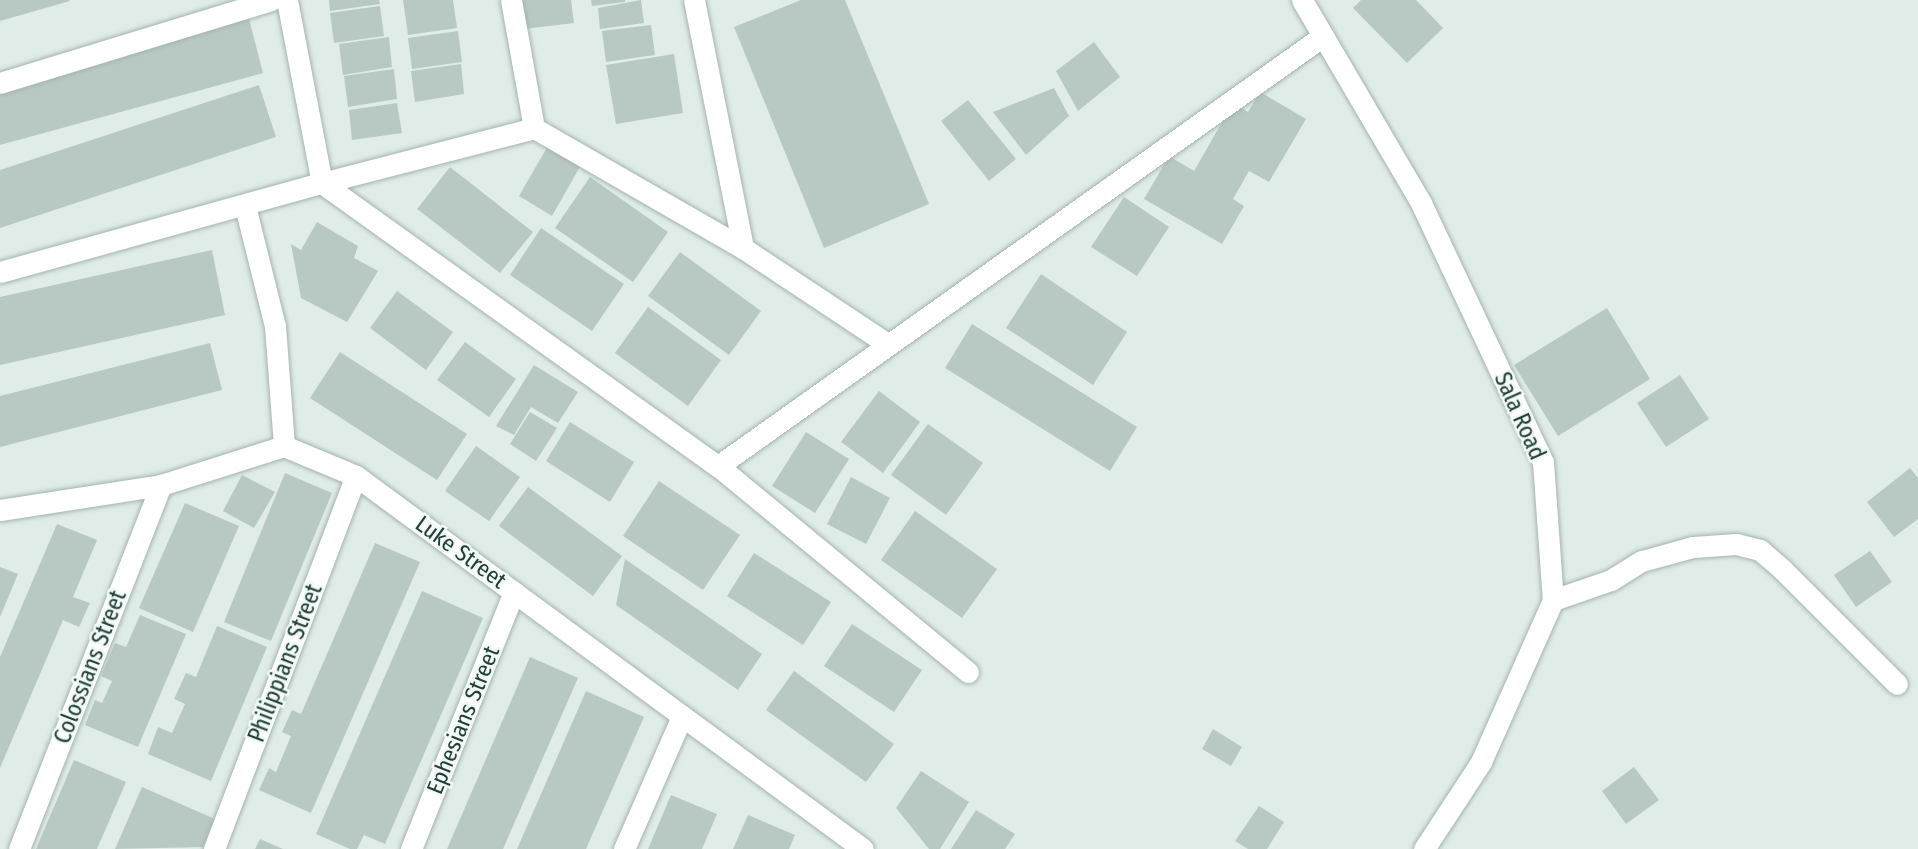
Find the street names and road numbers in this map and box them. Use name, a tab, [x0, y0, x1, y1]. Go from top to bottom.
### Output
street label: Sala Road	[1489, 368, 1551, 464]
street label: Luke Street	[410, 510, 512, 594]
street label: Philippians Street	[242, 580, 328, 746]
street label: Colossians Street	[48, 587, 132, 747]
street label: Ephesians Street	[421, 642, 505, 798]

